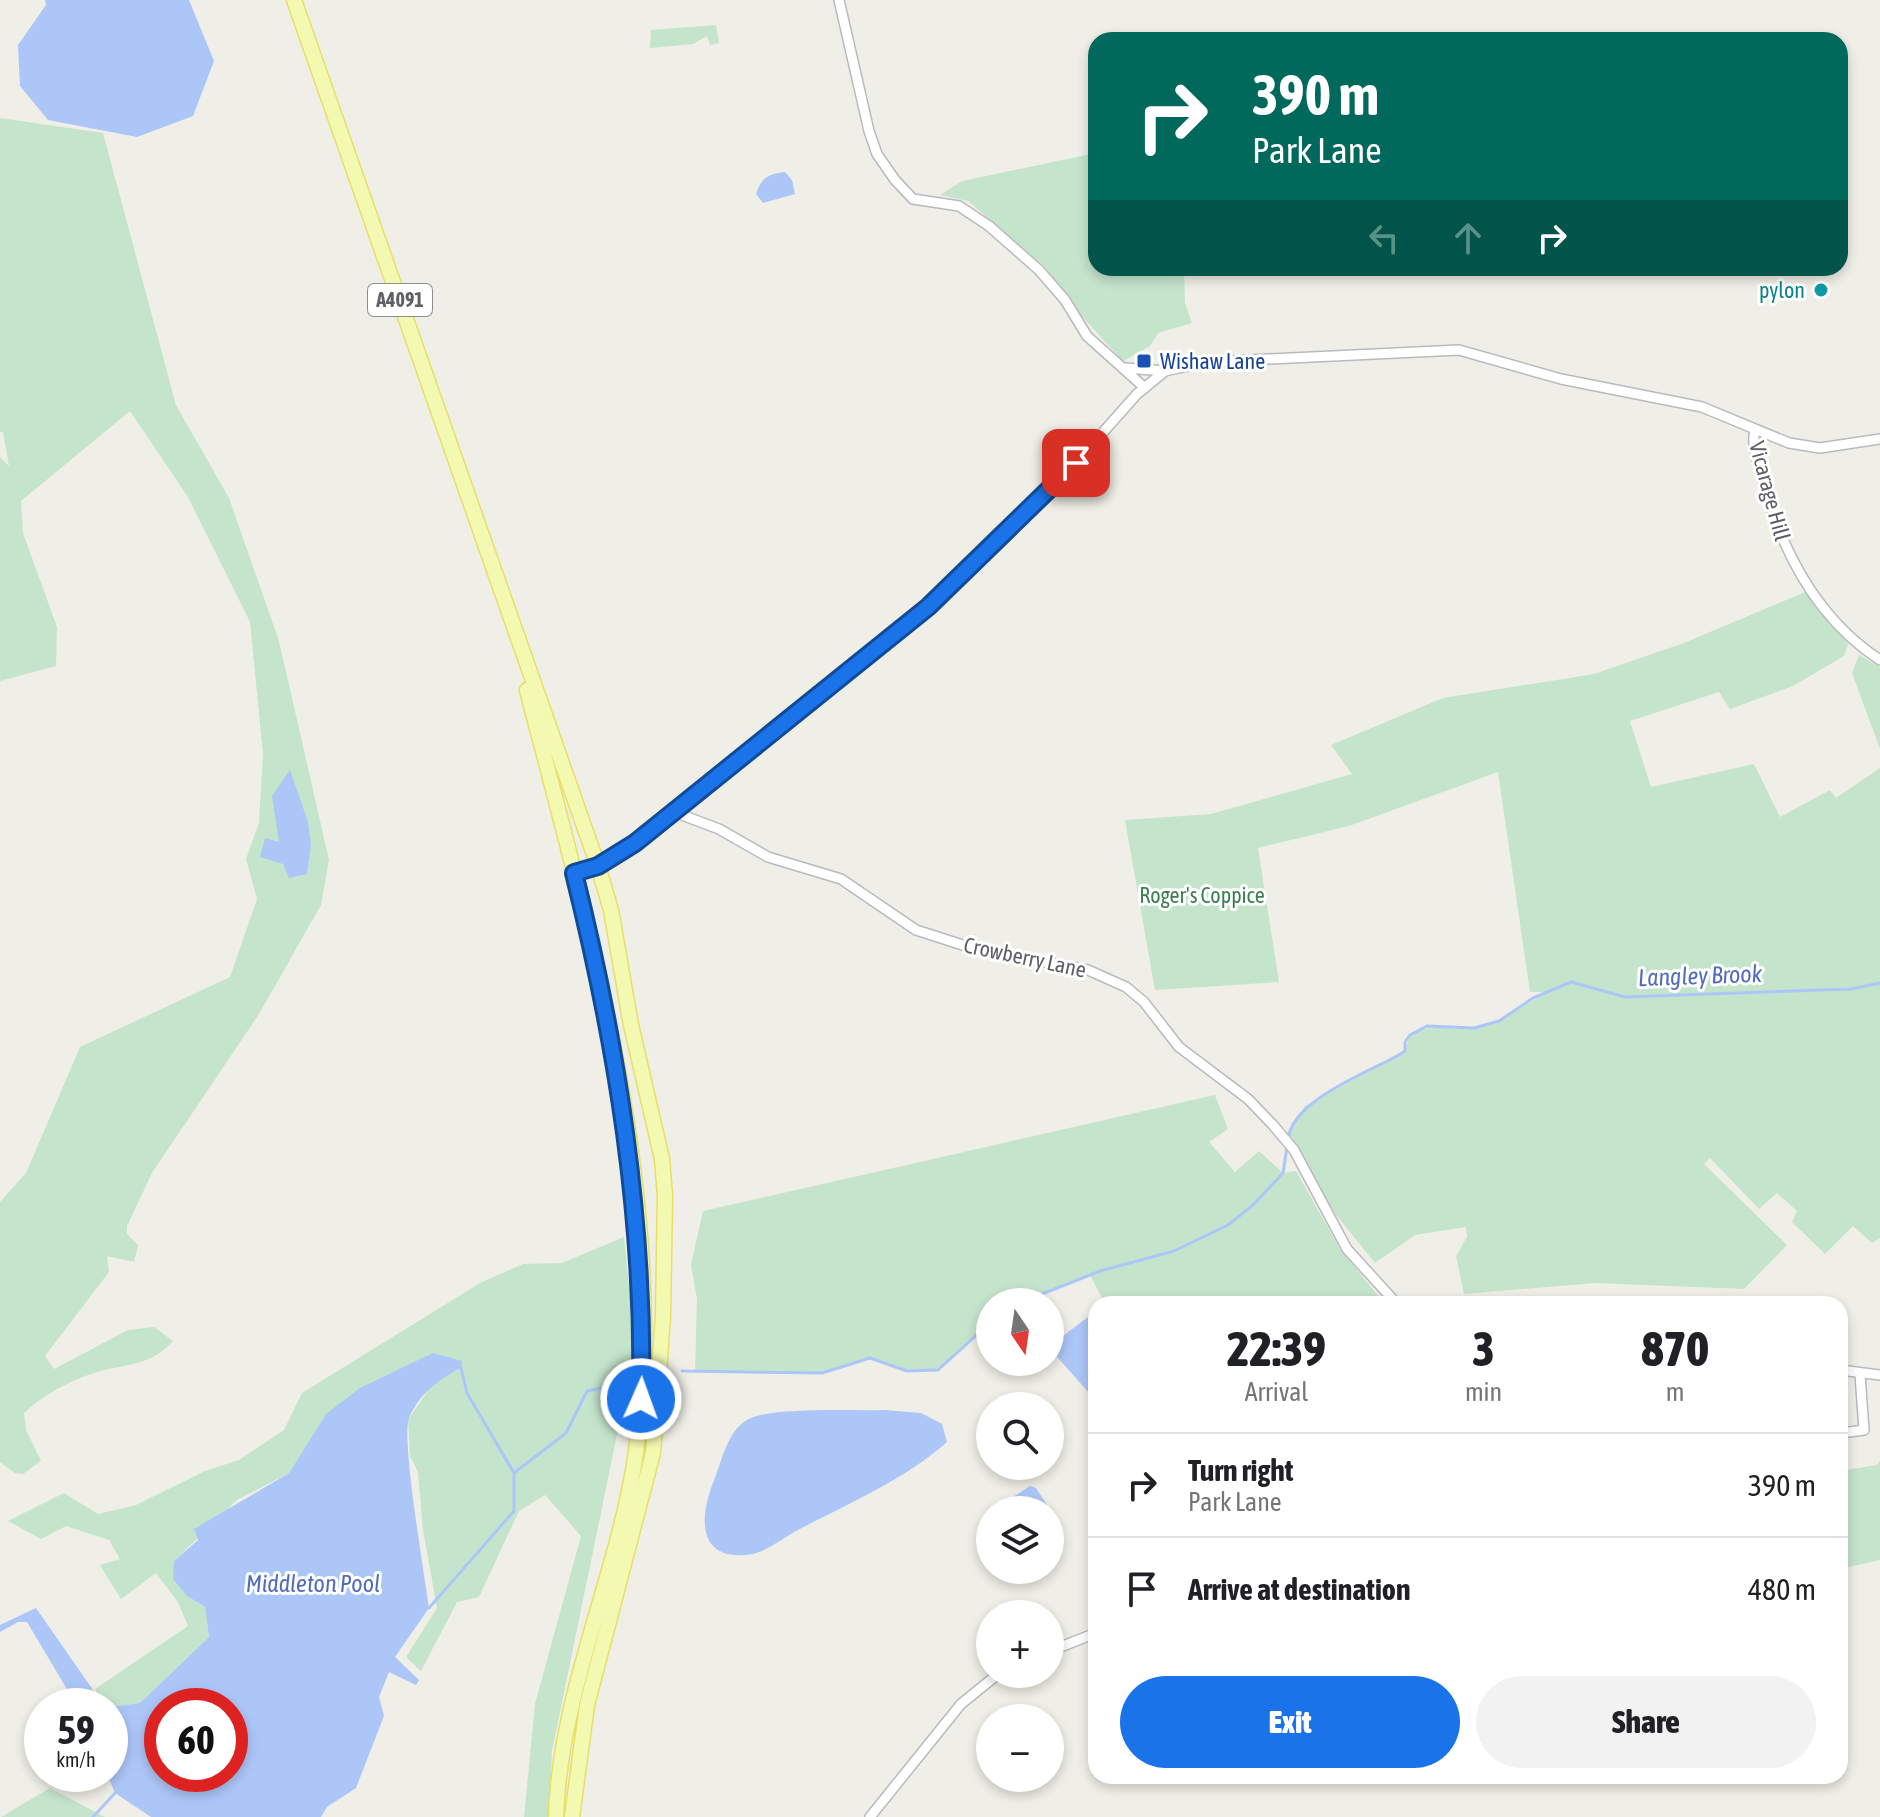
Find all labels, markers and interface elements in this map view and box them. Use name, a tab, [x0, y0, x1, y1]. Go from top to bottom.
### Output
text: 390 m	[1252, 63, 1379, 127]
icon: right	[1120, 64, 1224, 168]
text: Park Lane	[1252, 129, 1382, 171]
icon: left	[1362, 216, 1406, 260]
icon: ahead	[1446, 216, 1490, 260]
icon: right	[1530, 216, 1574, 260]
place label: pylon	[1759, 277, 1805, 303]
marker: pylon	[1812, 281, 1830, 299]
road number: A4091	[368, 284, 432, 316]
place label: Wishaw Lane	[1160, 348, 1265, 374]
marker: Wishaw Lane	[1135, 352, 1153, 370]
pin	[1042, 429, 1110, 497]
street label: Vicarage Hill	[1744, 438, 1796, 544]
icon: arrive	[1054, 441, 1098, 485]
park label: Roger's Coppice	[1139, 882, 1265, 908]
street label: Crowberry Lane	[961, 931, 1089, 983]
water label: Langley Brook	[1638, 960, 1763, 991]
north arrow	[976, 1288, 1064, 1376]
map controls	[976, 1288, 1064, 1792]
text: 22:39	[1227, 1321, 1326, 1376]
text: 3	[1472, 1321, 1495, 1376]
text: 870	[1641, 1321, 1709, 1376]
position arrow	[599, 1357, 683, 1441]
text: Arrival	[1245, 1377, 1308, 1407]
text: min	[1465, 1377, 1502, 1407]
text: m	[1666, 1377, 1684, 1407]
button: search	[976, 1392, 1064, 1480]
text: Turn right	[1188, 1453, 1294, 1487]
icon: right	[1120, 1463, 1164, 1507]
text: 390 m	[1748, 1468, 1816, 1502]
text: Park Lane	[1188, 1487, 1282, 1517]
button: layers	[976, 1496, 1064, 1584]
icon: arrive	[1120, 1567, 1164, 1611]
water label: Middleton Pool	[246, 1570, 380, 1597]
text: Arrive at destination	[1188, 1572, 1410, 1606]
text: 480 m	[1748, 1572, 1816, 1606]
button: +	[976, 1600, 1064, 1688]
button: Exit	[1120, 1676, 1460, 1768]
button: Share	[1476, 1676, 1816, 1768]
speed limit sign: 60	[144, 1688, 248, 1792]
button: −	[976, 1704, 1064, 1792]
text: 59	[57, 1707, 95, 1752]
text: km/h	[56, 1748, 96, 1771]

